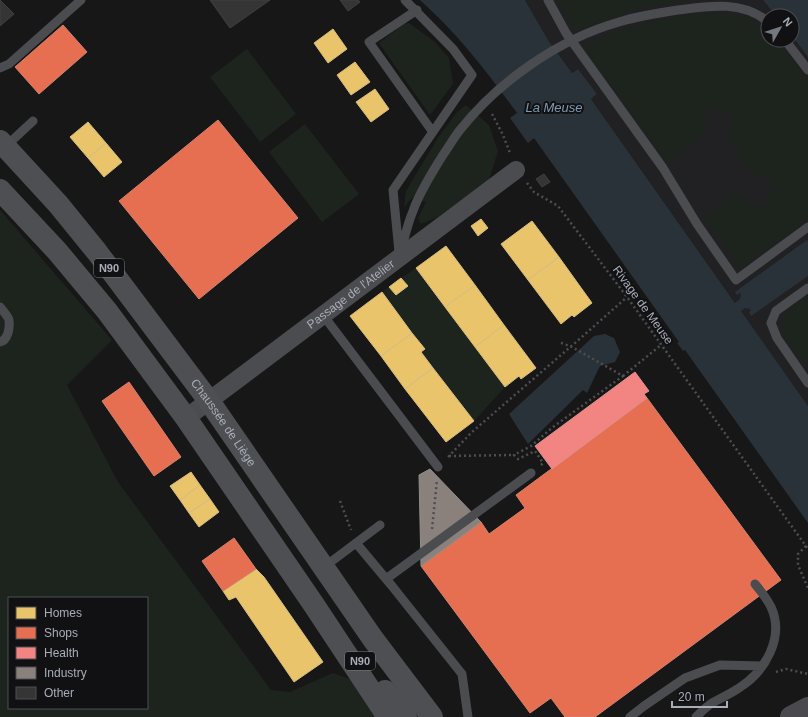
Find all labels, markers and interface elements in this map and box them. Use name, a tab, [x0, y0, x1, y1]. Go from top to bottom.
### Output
north arrow	[760, 8, 800, 48]
text: N	[781, 15, 795, 29]
water label: La Meuse	[525, 100, 583, 115]
street label: Passage de l'Atelier	[304, 257, 397, 332]
road number: N90	[94, 259, 124, 277]
street label: Rivage de Meuse	[610, 263, 676, 347]
street label: Chaussée de Liège	[188, 376, 259, 469]
legend	[8, 597, 148, 709]
text: Homes	[44, 606, 82, 620]
text: Shops	[44, 626, 78, 640]
text: Health	[44, 646, 79, 660]
road number: N90	[345, 652, 375, 670]
text: Industry	[44, 666, 87, 680]
scale bar	[672, 683, 727, 709]
text: Other	[44, 686, 74, 700]
text: 20 m	[678, 690, 705, 704]

